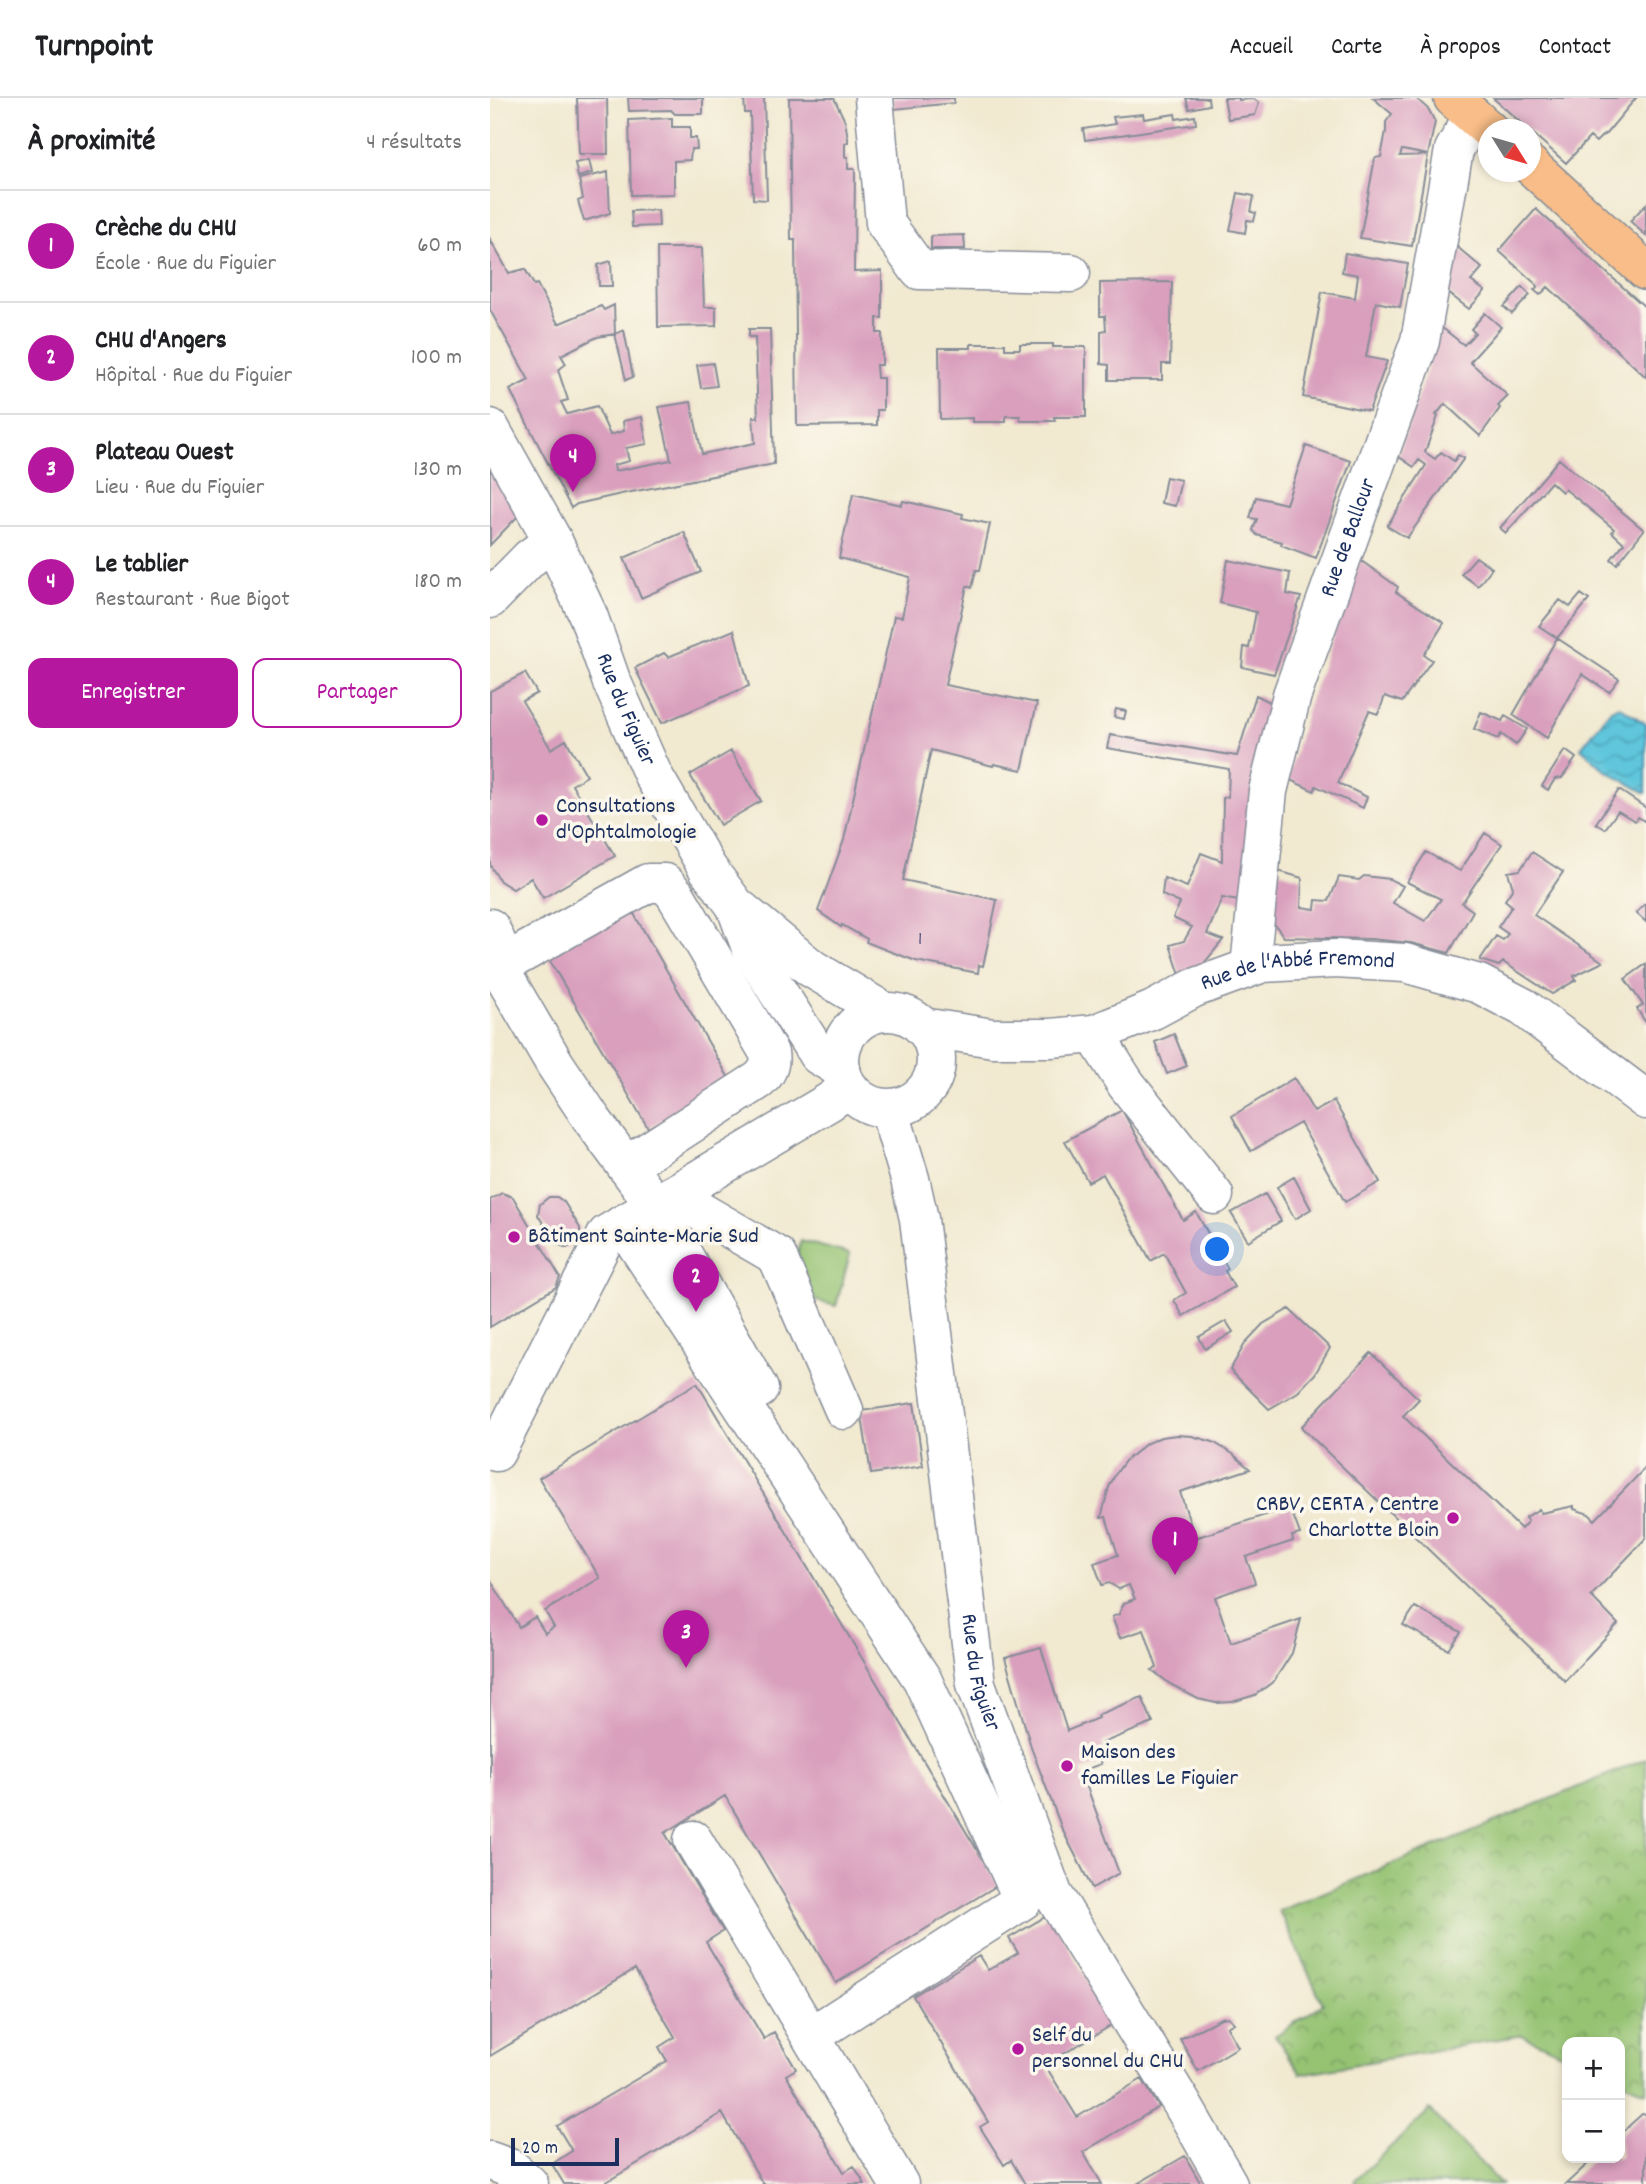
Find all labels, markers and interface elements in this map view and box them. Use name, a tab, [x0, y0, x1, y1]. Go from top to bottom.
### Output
text: Turnpoint	[35, 25, 153, 72]
text: Accueil	[1229, 31, 1293, 65]
text: Carte	[1331, 31, 1382, 65]
text: À propos	[1420, 31, 1501, 65]
text: Contact	[1539, 31, 1611, 65]
north arrow	[1478, 119, 1541, 182]
text: À proximité	[28, 122, 155, 165]
text: 4 résultats	[366, 127, 462, 160]
text: Crèche du CHU	[95, 211, 237, 248]
text: 1	[48, 230, 54, 263]
text: 60 m	[417, 230, 462, 263]
text: École · Rue du Figuier	[95, 248, 276, 281]
text: CHU d'Angers	[95, 323, 227, 360]
text: 2	[46, 342, 56, 375]
text: 100 m	[411, 342, 462, 375]
text: Hôpital · Rue du Figuier	[95, 360, 292, 393]
pin: 4	[550, 434, 596, 492]
text: Plateau Ouest	[95, 435, 234, 472]
text: 3	[46, 454, 56, 487]
text: 130 m	[413, 454, 462, 487]
text: Lieu · Rue du Figuier	[95, 472, 264, 505]
street label: Rue de Ballour	[1312, 473, 1386, 602]
text: Le tablier	[95, 547, 188, 584]
text: 4	[46, 566, 56, 599]
text: 180 m	[414, 566, 462, 599]
text: Restaurant · Rue Bigot	[95, 584, 290, 617]
street label: Rue du Figuier	[586, 649, 664, 772]
button: Enregistrer	[28, 658, 238, 728]
button: Partager	[252, 658, 462, 728]
place label: Consultations d'Ophtalmologie	[556, 791, 697, 850]
marker: Consultations d'Ophtalmologie	[534, 812, 550, 828]
house number: 1	[918, 927, 922, 954]
street label: Rue de l'Abbé Fremond	[1196, 942, 1396, 1001]
place label: Bâtiment Sainte-Marie Sud	[528, 1221, 759, 1254]
marker: Bâtiment Sainte-Marie Sud	[506, 1229, 522, 1245]
your location	[1200, 1232, 1234, 1266]
pin: 2	[673, 1254, 719, 1312]
place label: CRBV, CERTA , Centre Charlotte Bloin	[1256, 1489, 1439, 1548]
marker: CRBV, CERTA , Centre Charlotte Bloin	[1445, 1510, 1461, 1526]
pin: 1	[1152, 1517, 1198, 1575]
pin: 3	[663, 1610, 709, 1668]
street label: Rue du Figuier	[951, 1612, 1009, 1736]
place label: Maison des familles Le Figuier	[1081, 1737, 1238, 1796]
marker: Maison des familles Le Figuier	[1059, 1758, 1075, 1774]
place label: Self du personnel du CHU	[1032, 2020, 1183, 2079]
map controls	[1562, 2037, 1625, 2163]
button: +	[1562, 2037, 1625, 2100]
marker: Self du personnel du CHU	[1010, 2041, 1026, 2057]
button: −	[1562, 2100, 1625, 2163]
scale bar	[511, 2135, 620, 2167]
text: 20 m	[522, 2136, 558, 2163]

